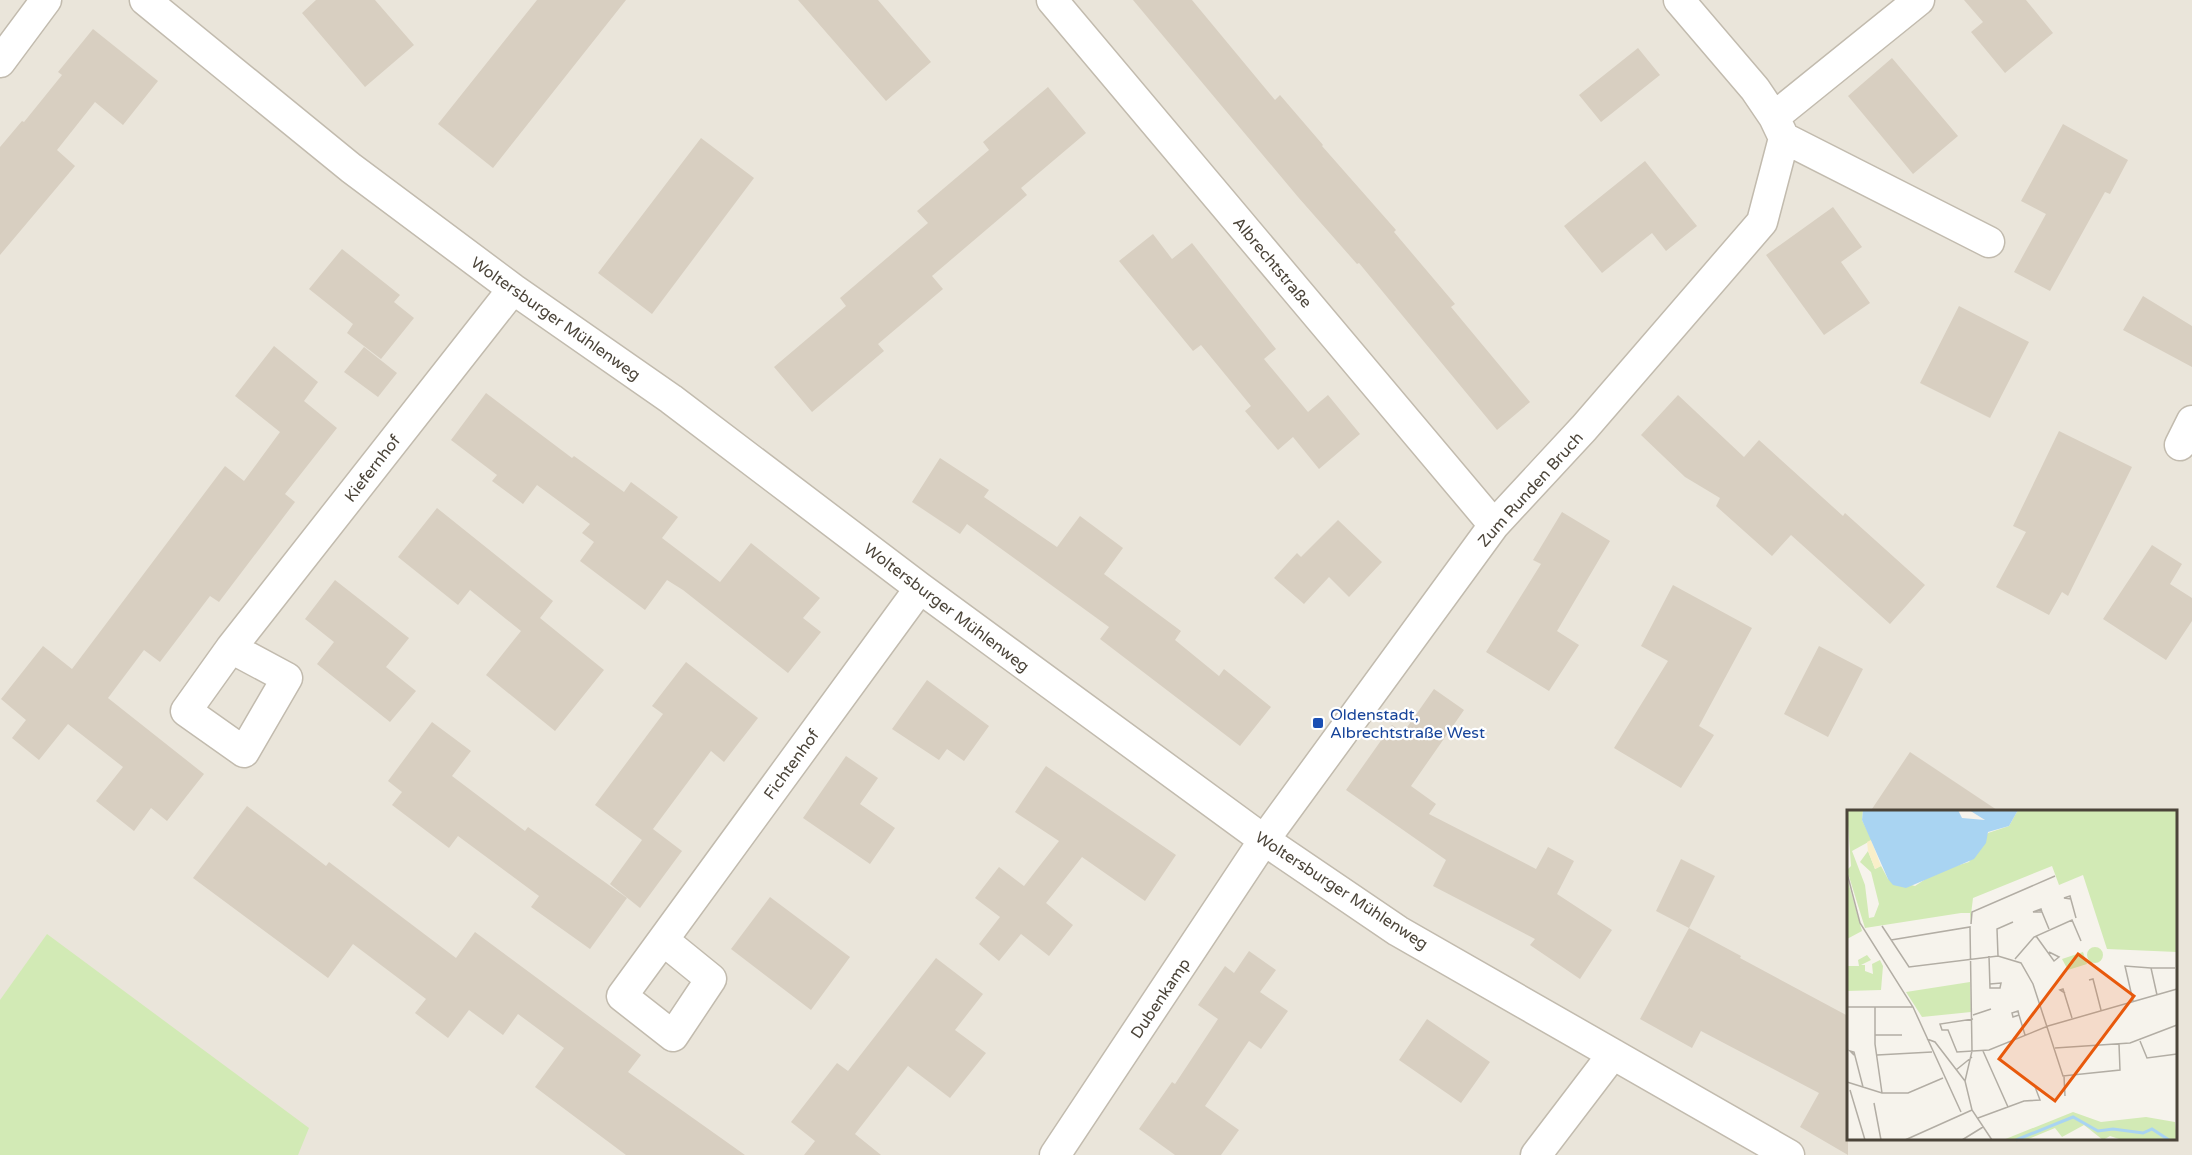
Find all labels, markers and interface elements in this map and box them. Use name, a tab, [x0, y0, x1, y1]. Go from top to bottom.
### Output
street label: Albrechtstraße	[1228, 213, 1316, 312]
street label: Woltersburger Mühlenweg	[467, 253, 644, 385]
street label: Zum Runden Bruch	[1474, 428, 1588, 551]
street label: Kiefernhof	[340, 430, 406, 506]
street label: Woltersburger Mühlenweg	[860, 539, 1033, 677]
place label: Oldenstadt, Albrechtstraße West	[1330, 705, 1485, 743]
marker: Oldenstadt, Albrechtstraße West	[1311, 716, 1325, 730]
street label: Fichtenhof	[760, 725, 824, 804]
inset map	[1847, 810, 2177, 1140]
street label: Woltersburger Mühlenweg	[1251, 827, 1432, 954]
street label: Dubenkamp	[1127, 954, 1195, 1043]

